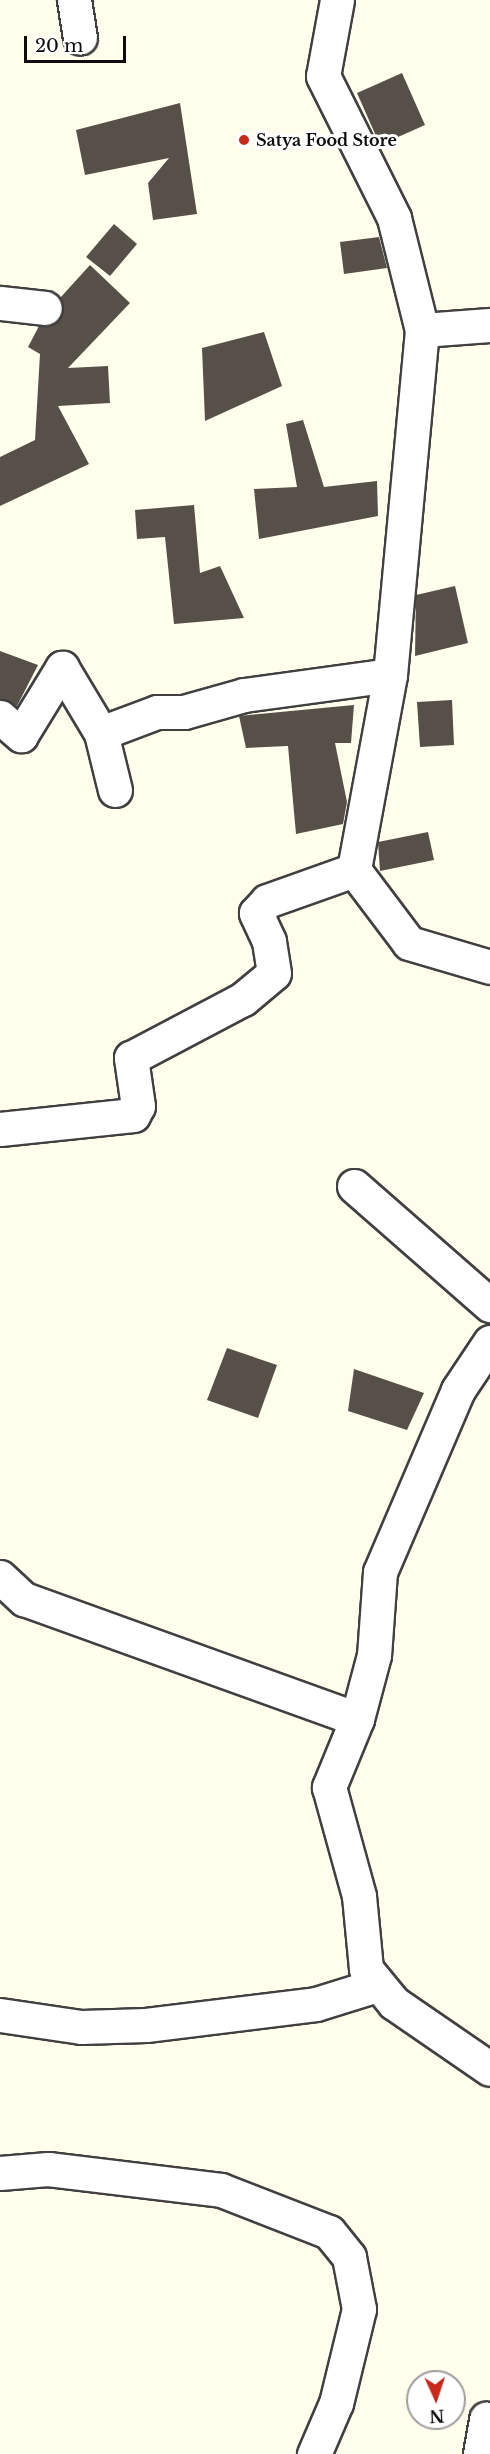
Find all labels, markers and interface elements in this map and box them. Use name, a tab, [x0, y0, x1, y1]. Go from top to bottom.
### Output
scale bar	[27, 24, 129, 62]
text: 20 m	[35, 35, 83, 57]
place label: Satya Food Store	[256, 130, 397, 150]
marker: Satya Food Store	[237, 133, 251, 147]
north arrow	[406, 2370, 466, 2430]
text: N	[429, 2406, 445, 2426]

